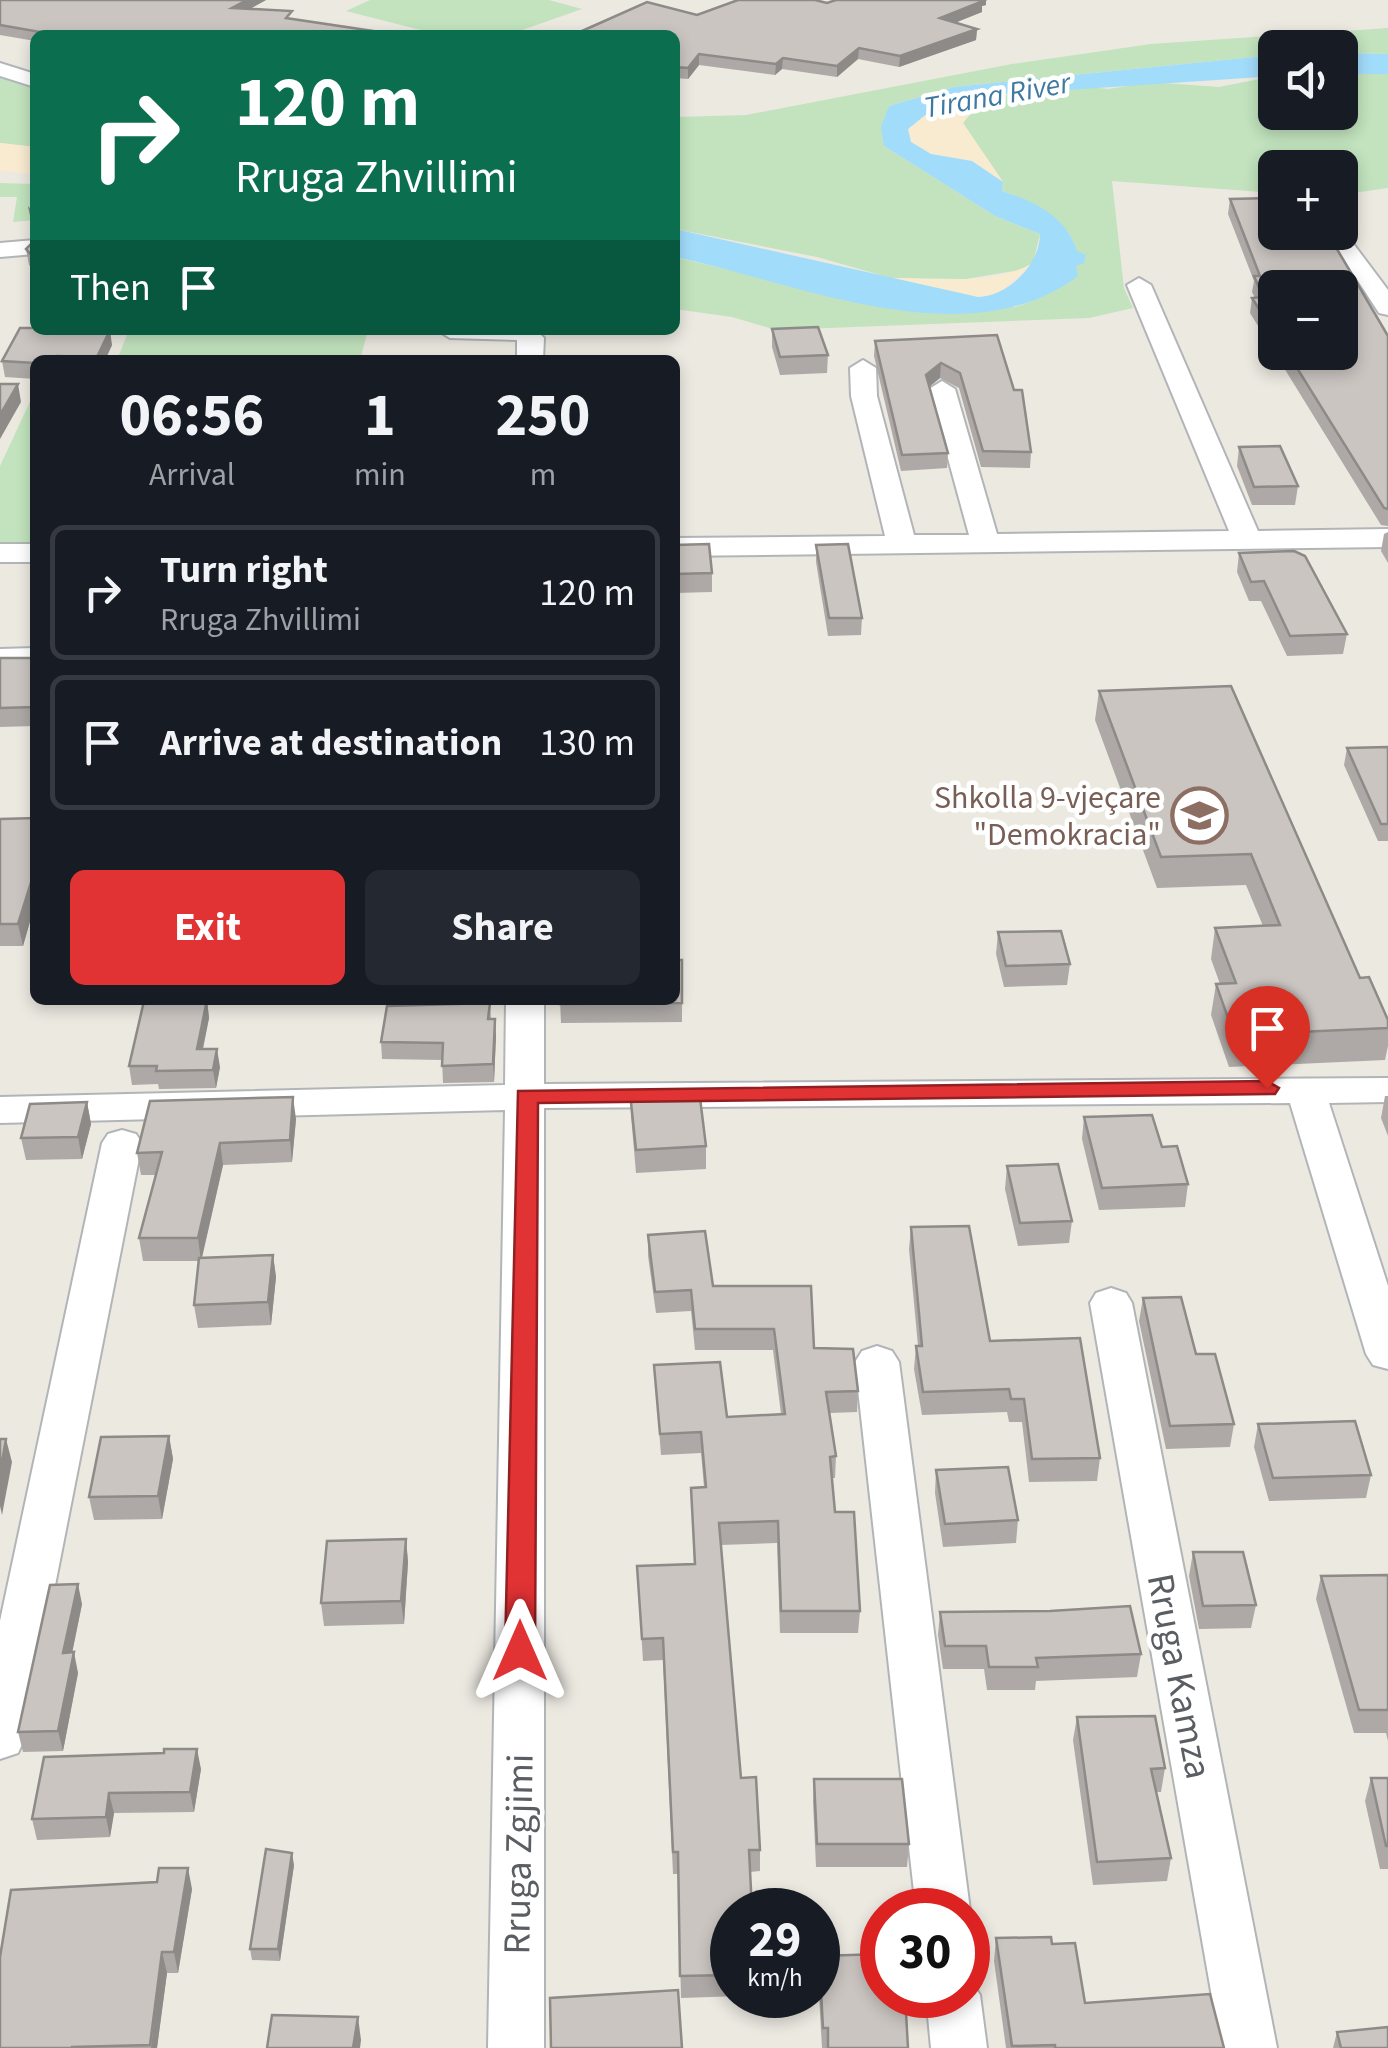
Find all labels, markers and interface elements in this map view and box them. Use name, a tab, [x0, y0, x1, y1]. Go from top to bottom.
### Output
map controls	[1258, 30, 1358, 370]
button: sound	[1258, 30, 1358, 130]
text: 120 m	[235, 53, 420, 153]
water label: Tirana River	[920, 61, 1075, 130]
icon: right	[70, 70, 200, 200]
text: Rruga Zhvillimi	[235, 146, 518, 210]
button: +	[1258, 150, 1358, 250]
icon: arrive	[171, 260, 226, 315]
text: Then	[70, 261, 151, 315]
button: −	[1258, 270, 1358, 370]
text: 06:56	[120, 374, 264, 459]
text: 1	[364, 374, 396, 459]
text: 250	[495, 374, 590, 459]
text: Arrival	[149, 452, 235, 498]
text: min	[354, 452, 406, 498]
text: m	[530, 452, 556, 498]
text: Turn right	[160, 543, 328, 597]
icon: right	[75, 565, 130, 620]
text: 120 m	[539, 566, 635, 620]
text: Rruga Zhvillimi	[160, 597, 361, 643]
icon: arrive	[75, 715, 130, 770]
text: Arrive at destination	[160, 716, 502, 770]
text: 130 m	[539, 716, 635, 770]
place label: Shkolla 9-vjeçare "Demokracia"	[934, 775, 1161, 858]
school or university icon: Shkolla 9-vjeçare "Demokracia"	[1170, 785, 1230, 845]
button: Exit	[70, 870, 345, 985]
button: Share	[365, 870, 640, 985]
pin	[1225, 986, 1310, 1089]
icon: arrive	[1240, 1001, 1295, 1056]
street label: Rruga Kamza	[1133, 1569, 1225, 1783]
position arrow	[468, 1599, 572, 1703]
street label: Rruga Zgjimi	[490, 1753, 548, 1955]
speed limit sign: 30	[860, 1888, 990, 2018]
text: 29	[749, 1905, 801, 1976]
text: km/h	[747, 1960, 803, 1996]

